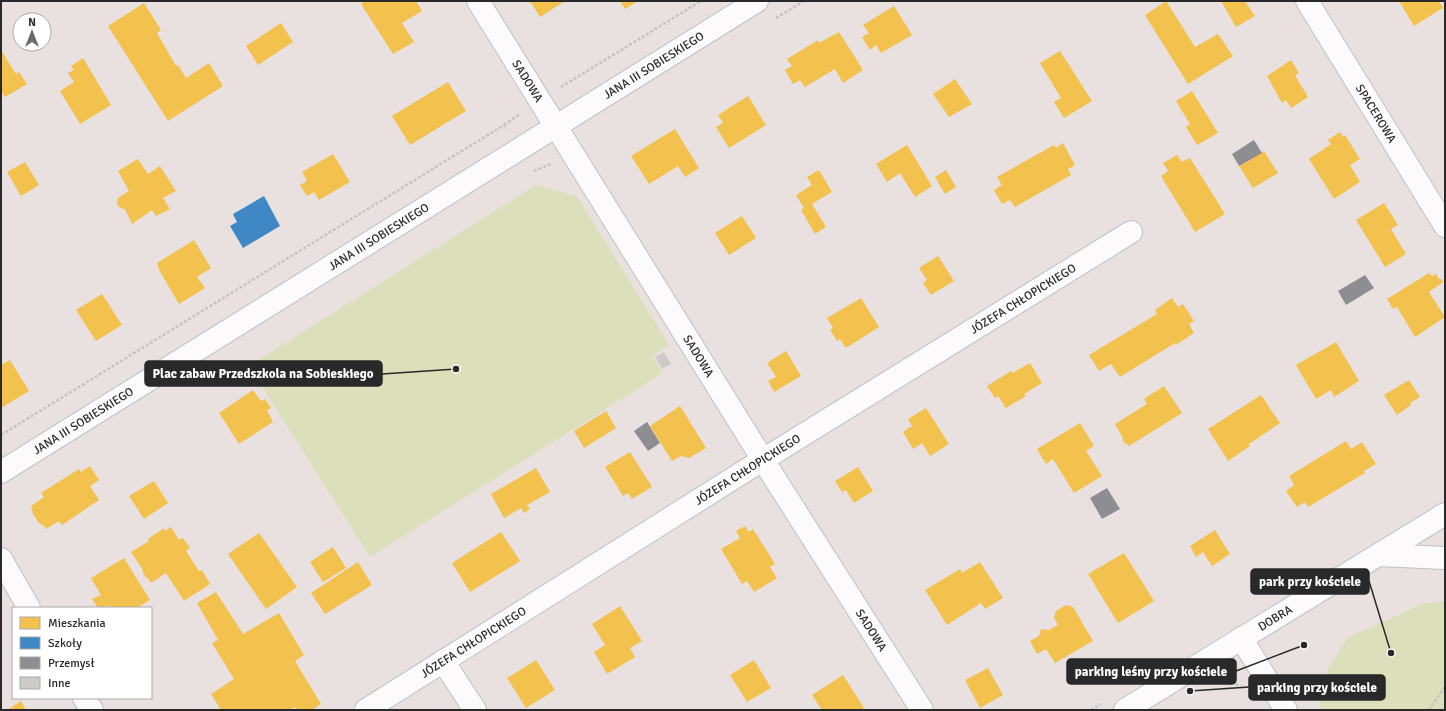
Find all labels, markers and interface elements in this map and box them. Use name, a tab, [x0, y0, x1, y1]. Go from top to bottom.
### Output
north arrow	[12, 12, 52, 52]
text: N	[28, 16, 36, 29]
street label: JANA III SOBIESKIEGO	[601, 28, 707, 102]
street label: SADOWA	[509, 57, 547, 105]
street label: SPACEROWA	[1352, 81, 1400, 146]
street label: JANA III SOBIESKIEGO	[326, 200, 432, 274]
street label: JÓZEFA CHŁOPICKIEGO	[967, 260, 1079, 337]
street label: SADOWA	[680, 332, 718, 381]
callout: Plac zabaw Przedszkola na Sobieskiego	[145, 361, 382, 386]
text: Plac zabaw Przedszkola na Sobieskiego	[152, 366, 374, 382]
street label: JANA III SOBIESKIEGO	[30, 384, 136, 458]
street label: JÓZEFA CHŁOPICKIEGO	[692, 431, 803, 508]
callout: park przy kościele	[1251, 569, 1369, 594]
text: park przy kościele	[1259, 574, 1362, 590]
street label: DOBRA	[1255, 602, 1296, 634]
street label: JÓZEFA CHŁOPICKIEGO	[418, 603, 529, 681]
street label: SADOWA	[852, 606, 891, 655]
legend	[12, 607, 152, 699]
text: Mieszkania	[48, 616, 106, 631]
text: Szkoły	[48, 636, 82, 651]
text: Przemysł	[48, 656, 95, 671]
callout: parking leśny przy kościele	[1067, 659, 1236, 684]
text: parking leśny przy kościele	[1075, 664, 1228, 680]
callout: parking przy kościele	[1249, 675, 1385, 700]
text: Inne	[48, 676, 71, 691]
text: parking przy kościele	[1257, 680, 1378, 696]

